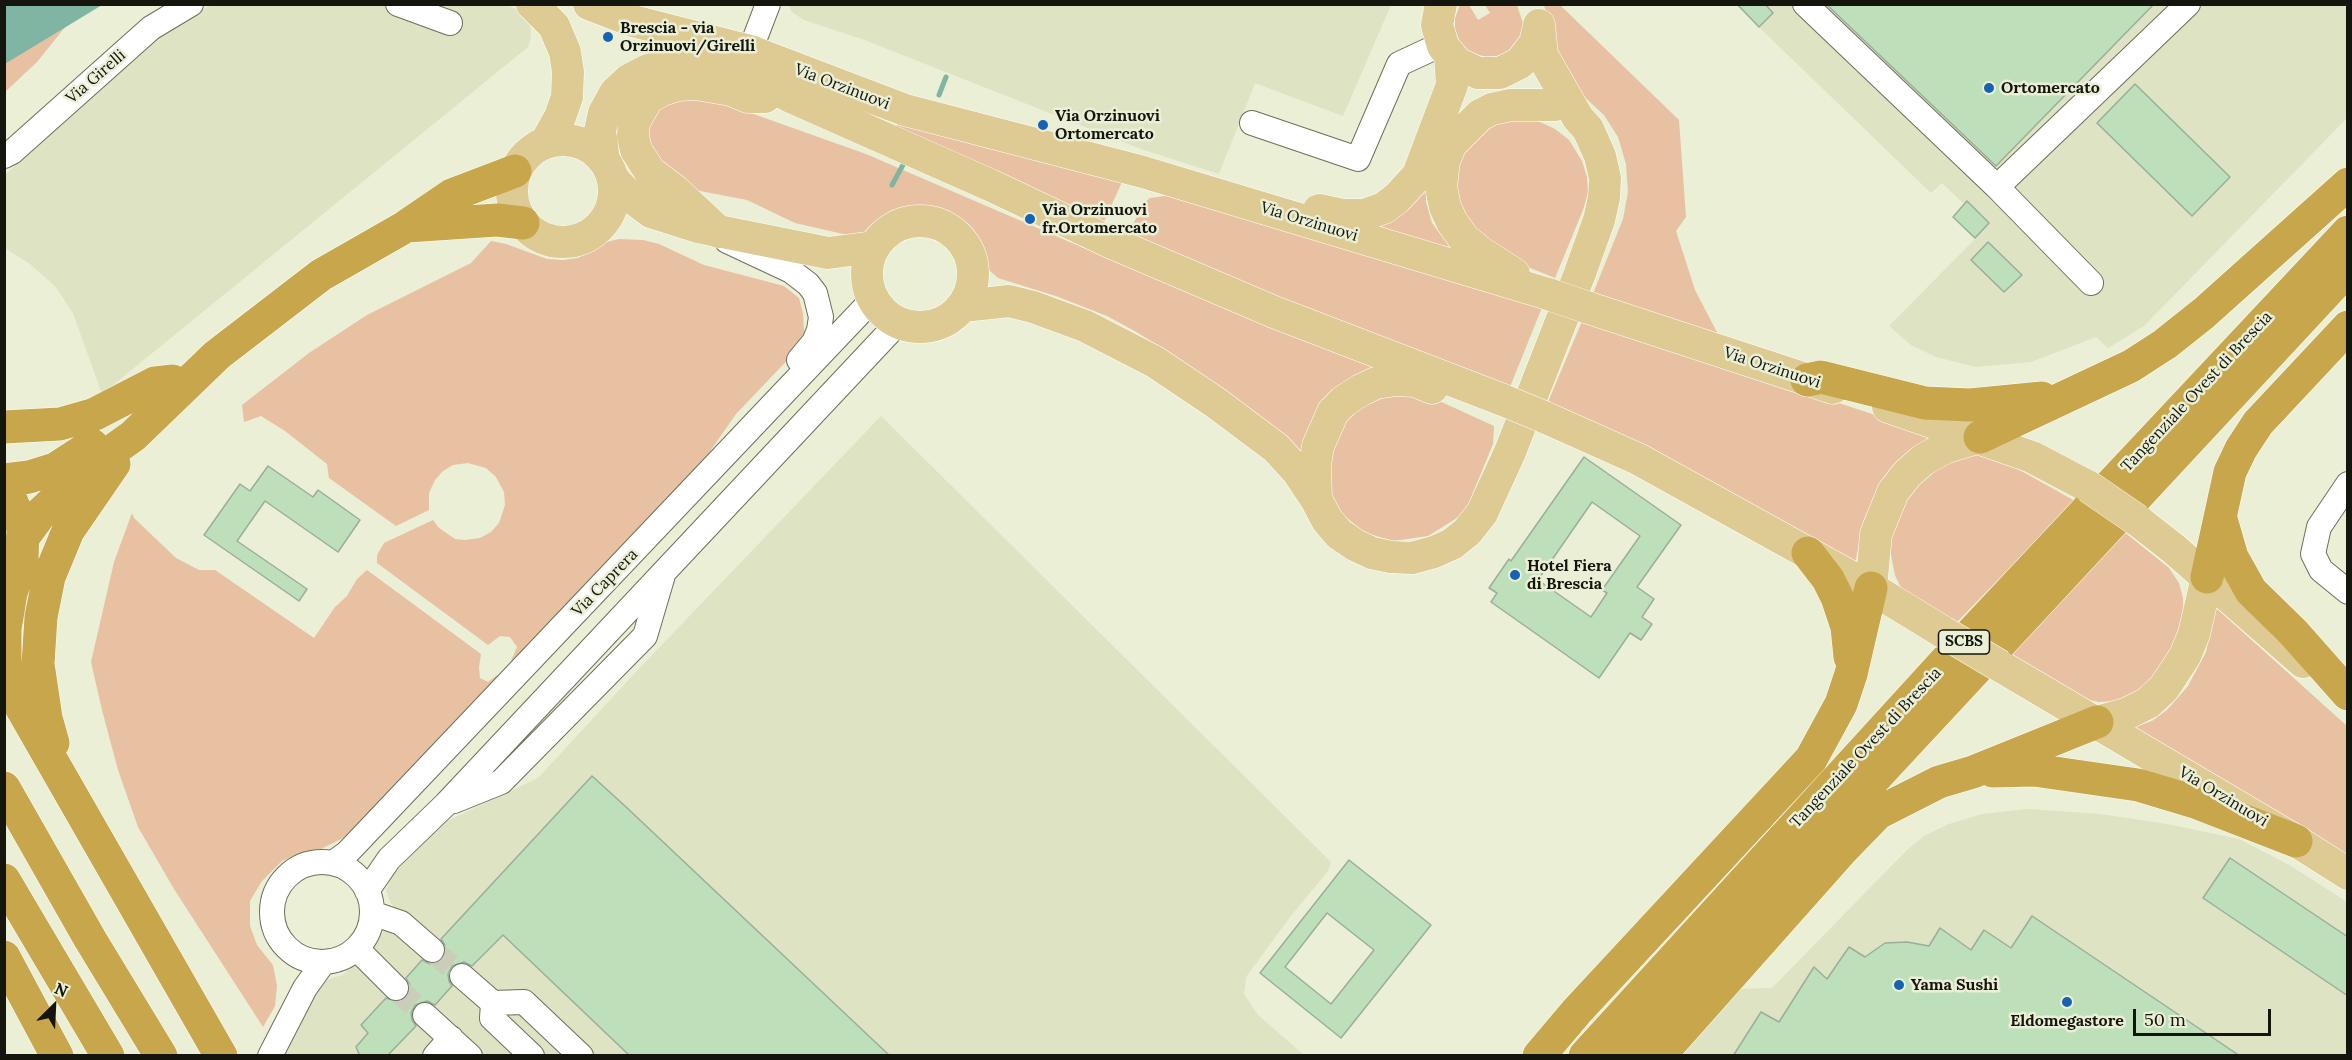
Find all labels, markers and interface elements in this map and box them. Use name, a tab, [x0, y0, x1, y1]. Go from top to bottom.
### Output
place label: Brescia - via Orzinuovi/Girelli	[620, 18, 755, 56]
marker: Brescia - via Orzinuovi/Girelli	[601, 30, 615, 44]
street label: Via Girelli	[62, 46, 130, 108]
street label: Via Orzinuovi	[792, 60, 892, 114]
place label: Ortomercato	[2001, 78, 2100, 98]
marker: Ortomercato	[1982, 81, 1996, 95]
place label: Via Orzinuovi Ortomercato	[1055, 106, 1160, 144]
marker: Via Orzinuovi Ortomercato	[1036, 118, 1050, 132]
street label: Via Orzinuovi	[1258, 198, 1360, 246]
place label: Via Orzinuovi fr.Ortomercato	[1042, 200, 1157, 238]
marker: Via Orzinuovi fr.Ortomercato	[1023, 212, 1037, 226]
street label: Tangenziale Ovest di Brescia	[2117, 308, 2277, 476]
street label: Via Orzinuovi	[1721, 343, 1823, 393]
street label: Via Caprera	[568, 545, 642, 621]
place label: Hotel Fiera di Brescia	[1527, 556, 1612, 594]
marker: Hotel Fiera di Brescia	[1508, 568, 1522, 582]
road number: SCBS	[1938, 630, 1990, 654]
street label: Tangenziale Ovest di Brescia	[1786, 664, 1946, 832]
street label: Via Orzinuovi	[2175, 763, 2271, 831]
place label: Yama Sushi	[1911, 975, 1998, 995]
north arrow	[24, 976, 84, 1036]
text: N	[52, 978, 71, 1001]
marker: Yama Sushi	[1892, 978, 1906, 992]
marker: Eldomegastore	[2060, 995, 2074, 1009]
scale bar	[2136, 997, 2274, 1035]
text: 50 m	[2144, 1008, 2186, 1031]
place label: Eldomegastore	[2010, 1011, 2124, 1031]

